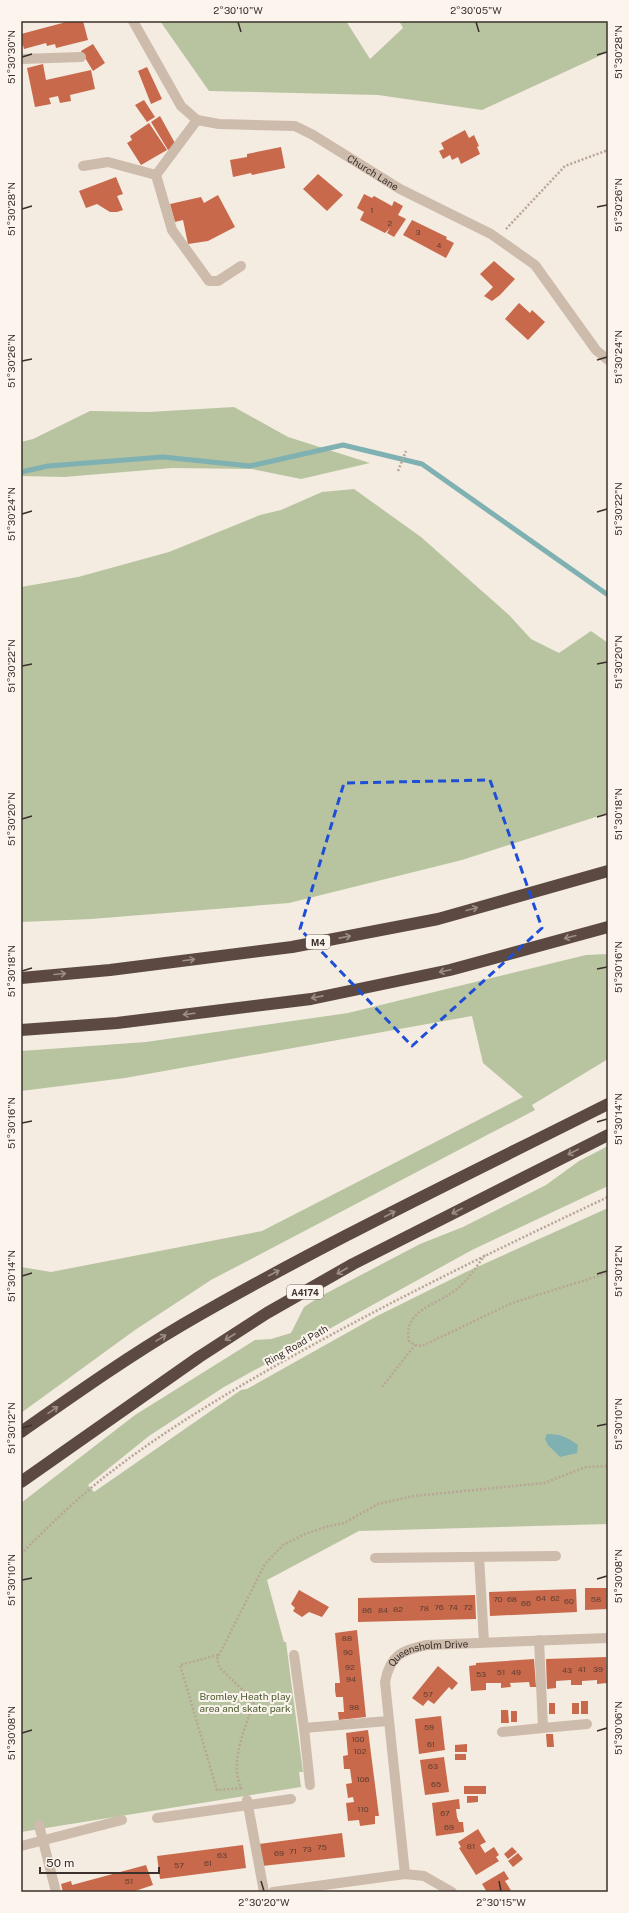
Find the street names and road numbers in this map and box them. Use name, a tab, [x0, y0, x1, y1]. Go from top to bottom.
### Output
street label: Church Lane	[345, 152, 401, 193]
road number: M4	[306, 935, 330, 949]
road number: A4174	[287, 1285, 323, 1299]
street label: Ring Road Path	[262, 1322, 330, 1368]
street label: Queensholm Drive	[385, 1637, 469, 1668]

